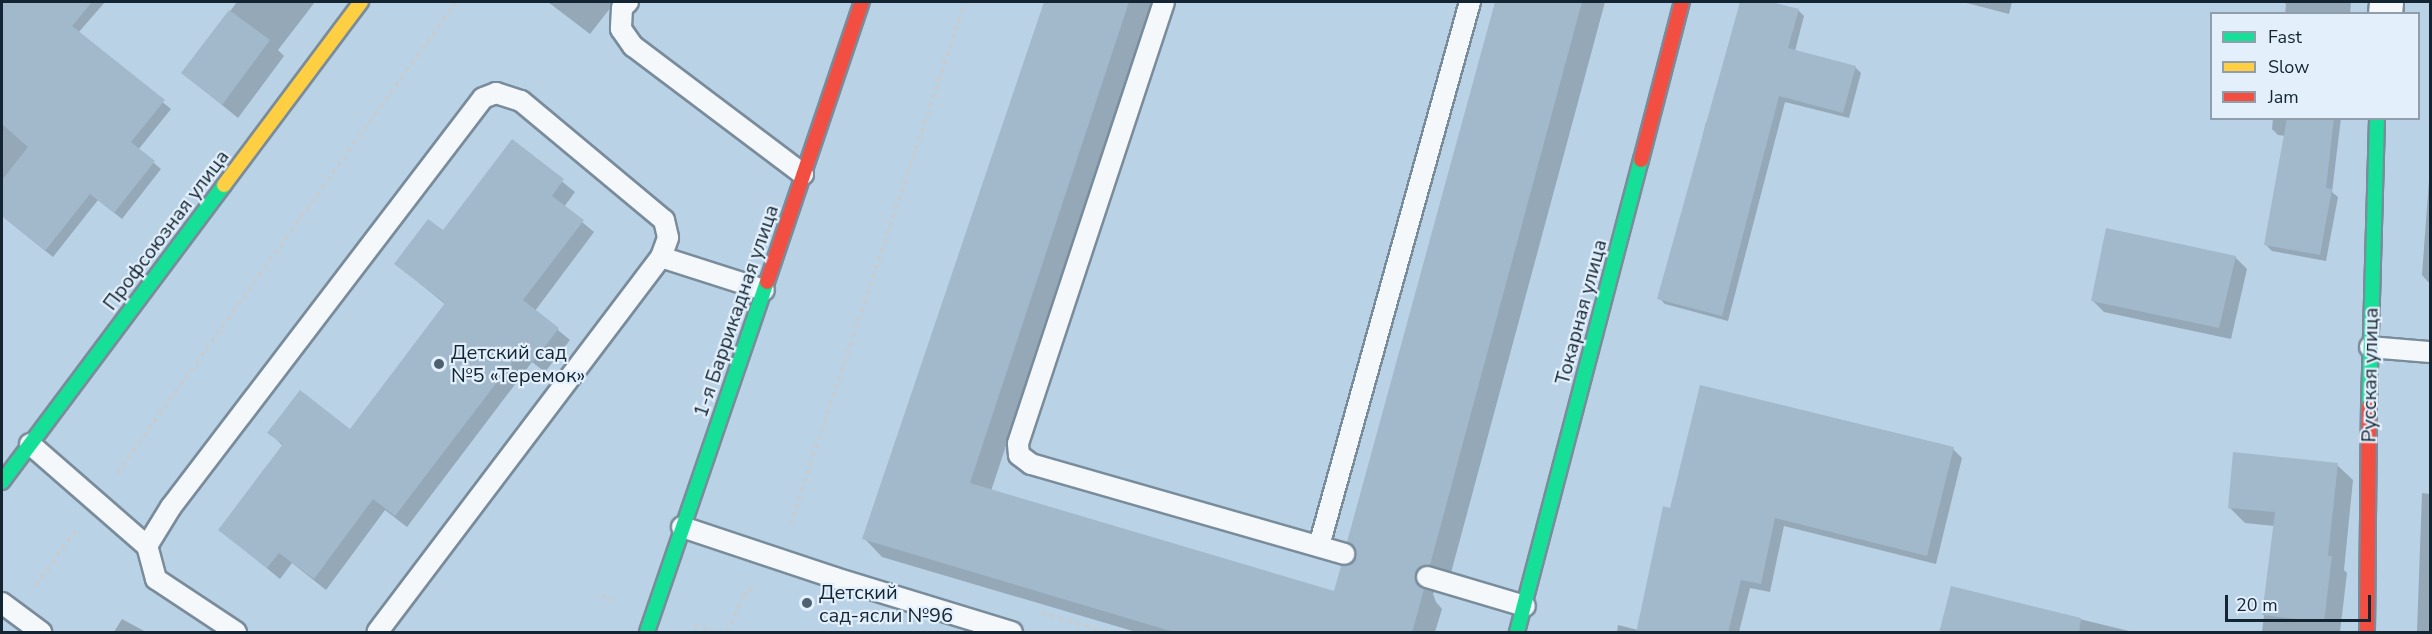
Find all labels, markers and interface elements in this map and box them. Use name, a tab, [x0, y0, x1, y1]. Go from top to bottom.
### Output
legend	[2210, 12, 2420, 120]
text: Fast	[2268, 25, 2302, 49]
text: Slow	[2268, 55, 2309, 79]
text: Jam	[2268, 85, 2299, 109]
street label: Профсоюзная улица	[98, 145, 234, 315]
street label: 1-я Баррикадная улица	[688, 202, 784, 420]
street label: Токарная улица	[1550, 237, 1612, 387]
street label: Русская улица	[2357, 307, 2383, 443]
place label: Детский сад №5 «Теремок»	[451, 340, 585, 387]
marker: Детский сад №5 «Теремок»	[432, 357, 446, 371]
place label: Детский сад-ясли №96	[819, 580, 953, 627]
scale bar	[2228, 583, 2374, 621]
text: 20 m	[2236, 593, 2278, 617]
marker: Детский сад-ясли №96	[800, 596, 814, 610]

